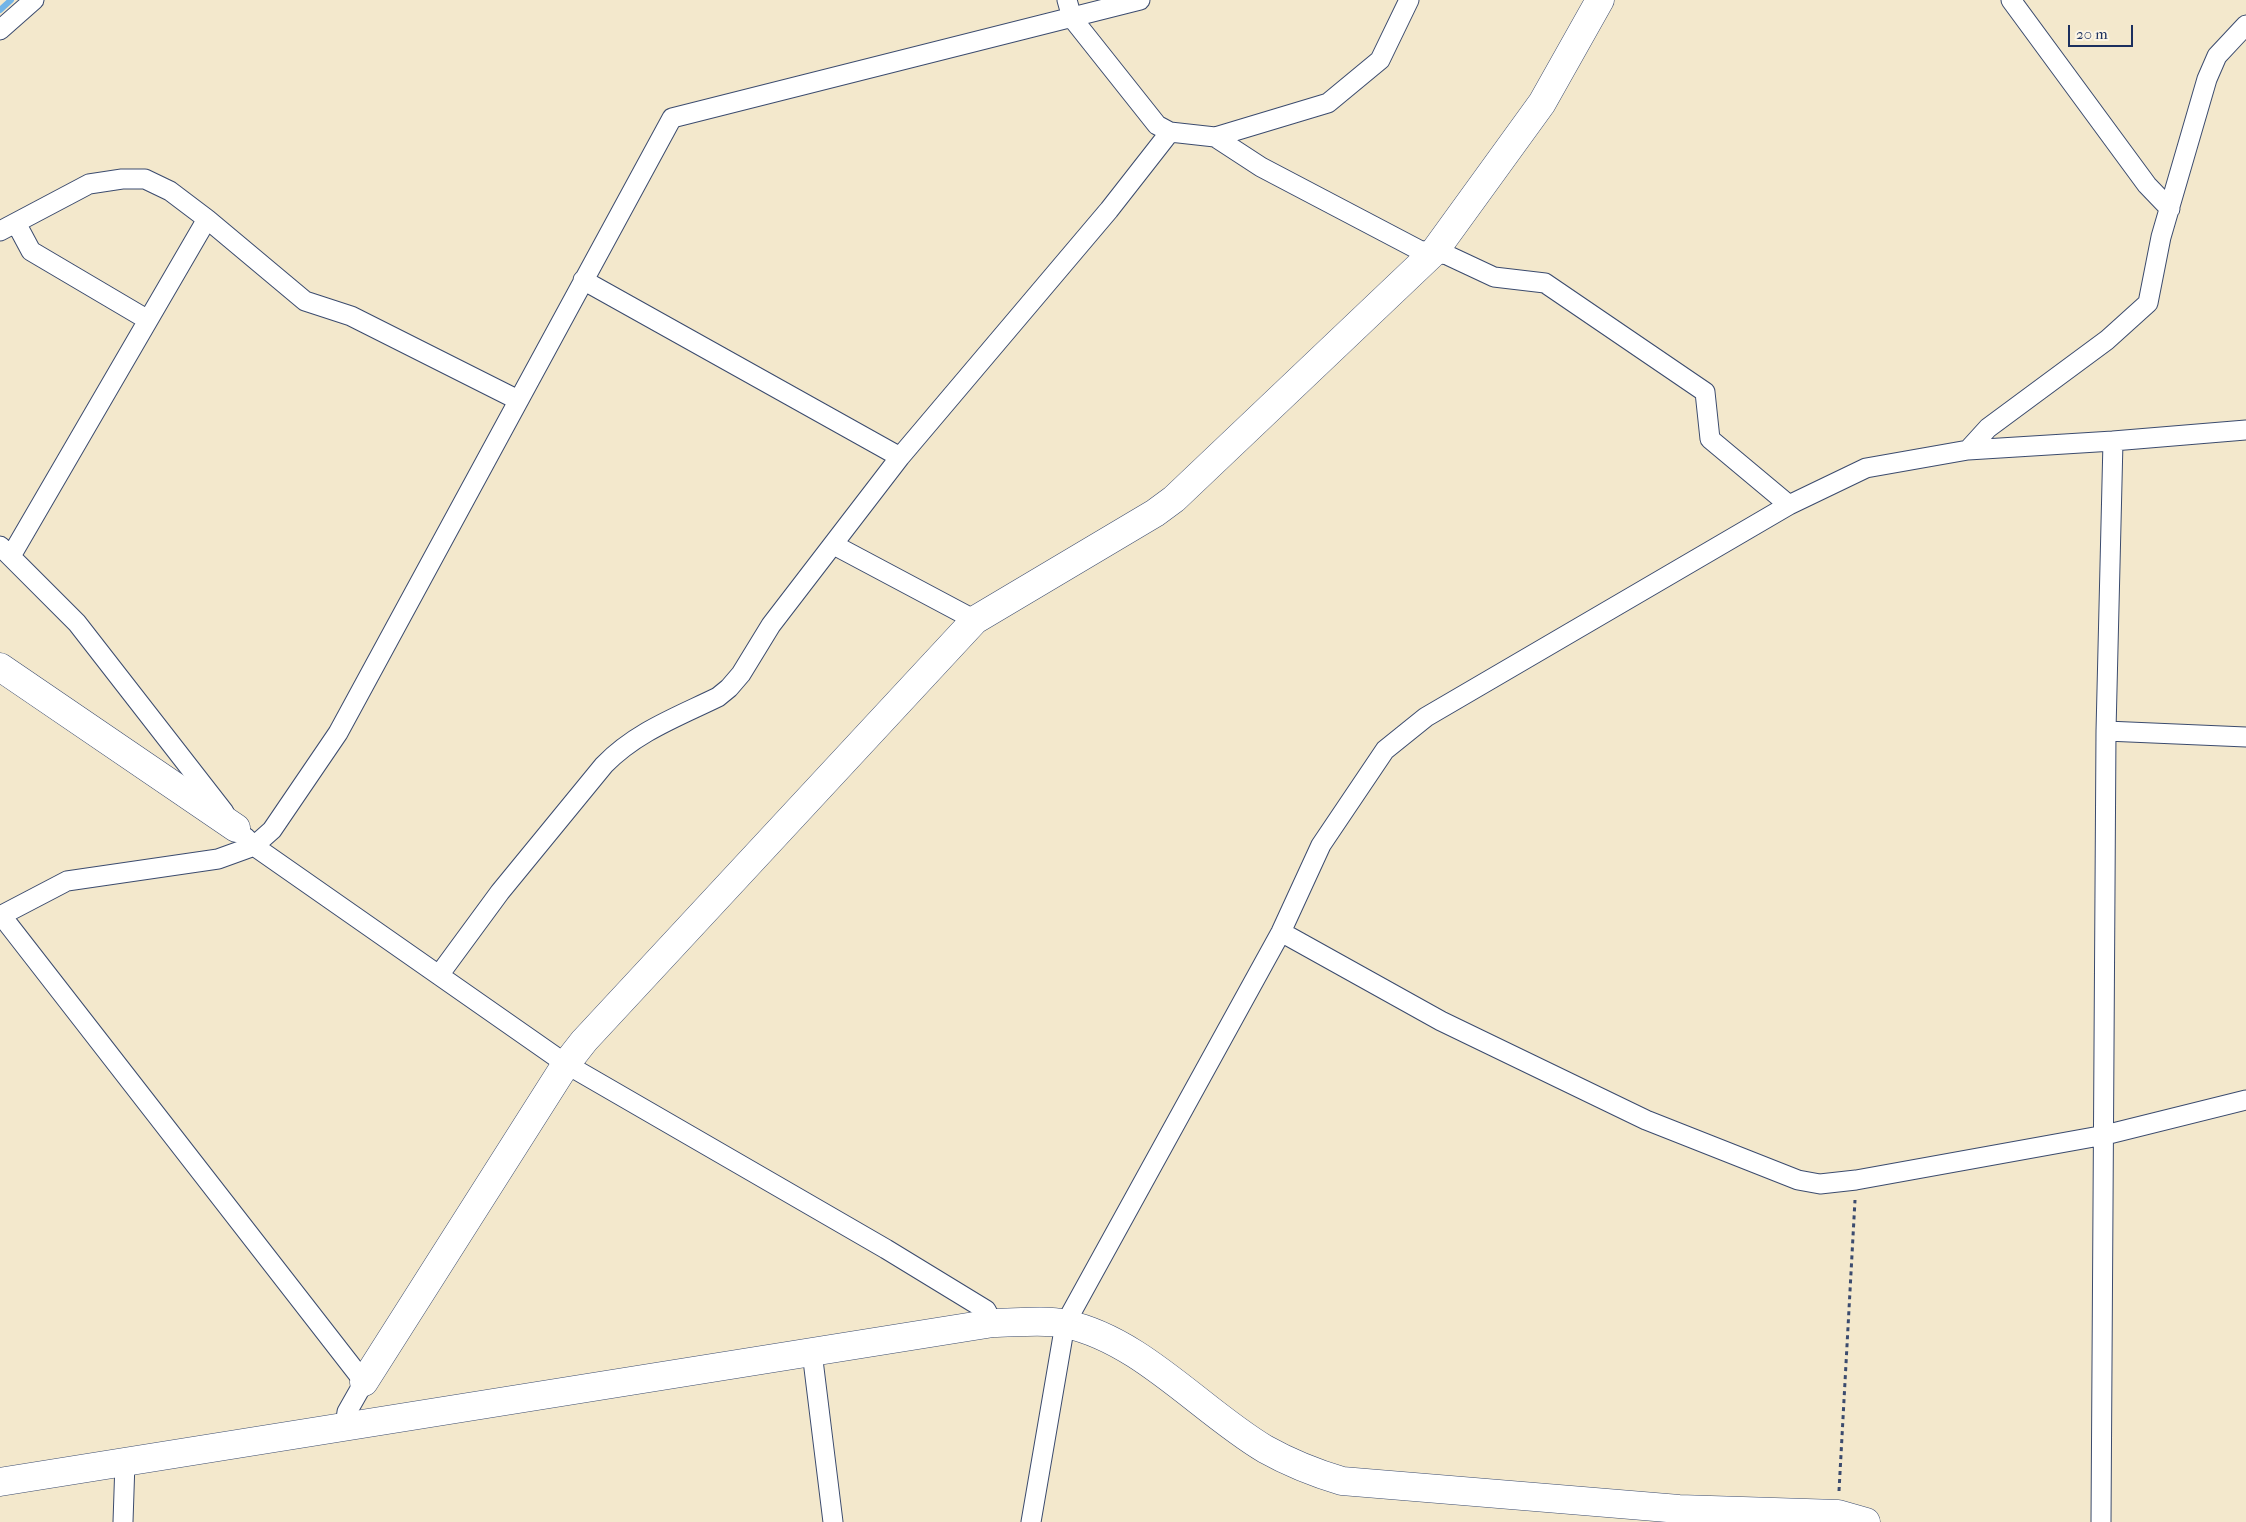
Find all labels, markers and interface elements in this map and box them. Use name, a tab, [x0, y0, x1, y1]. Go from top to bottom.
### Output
scale bar	[2071, 15, 2136, 47]
text: 20 m	[2076, 25, 2108, 43]

